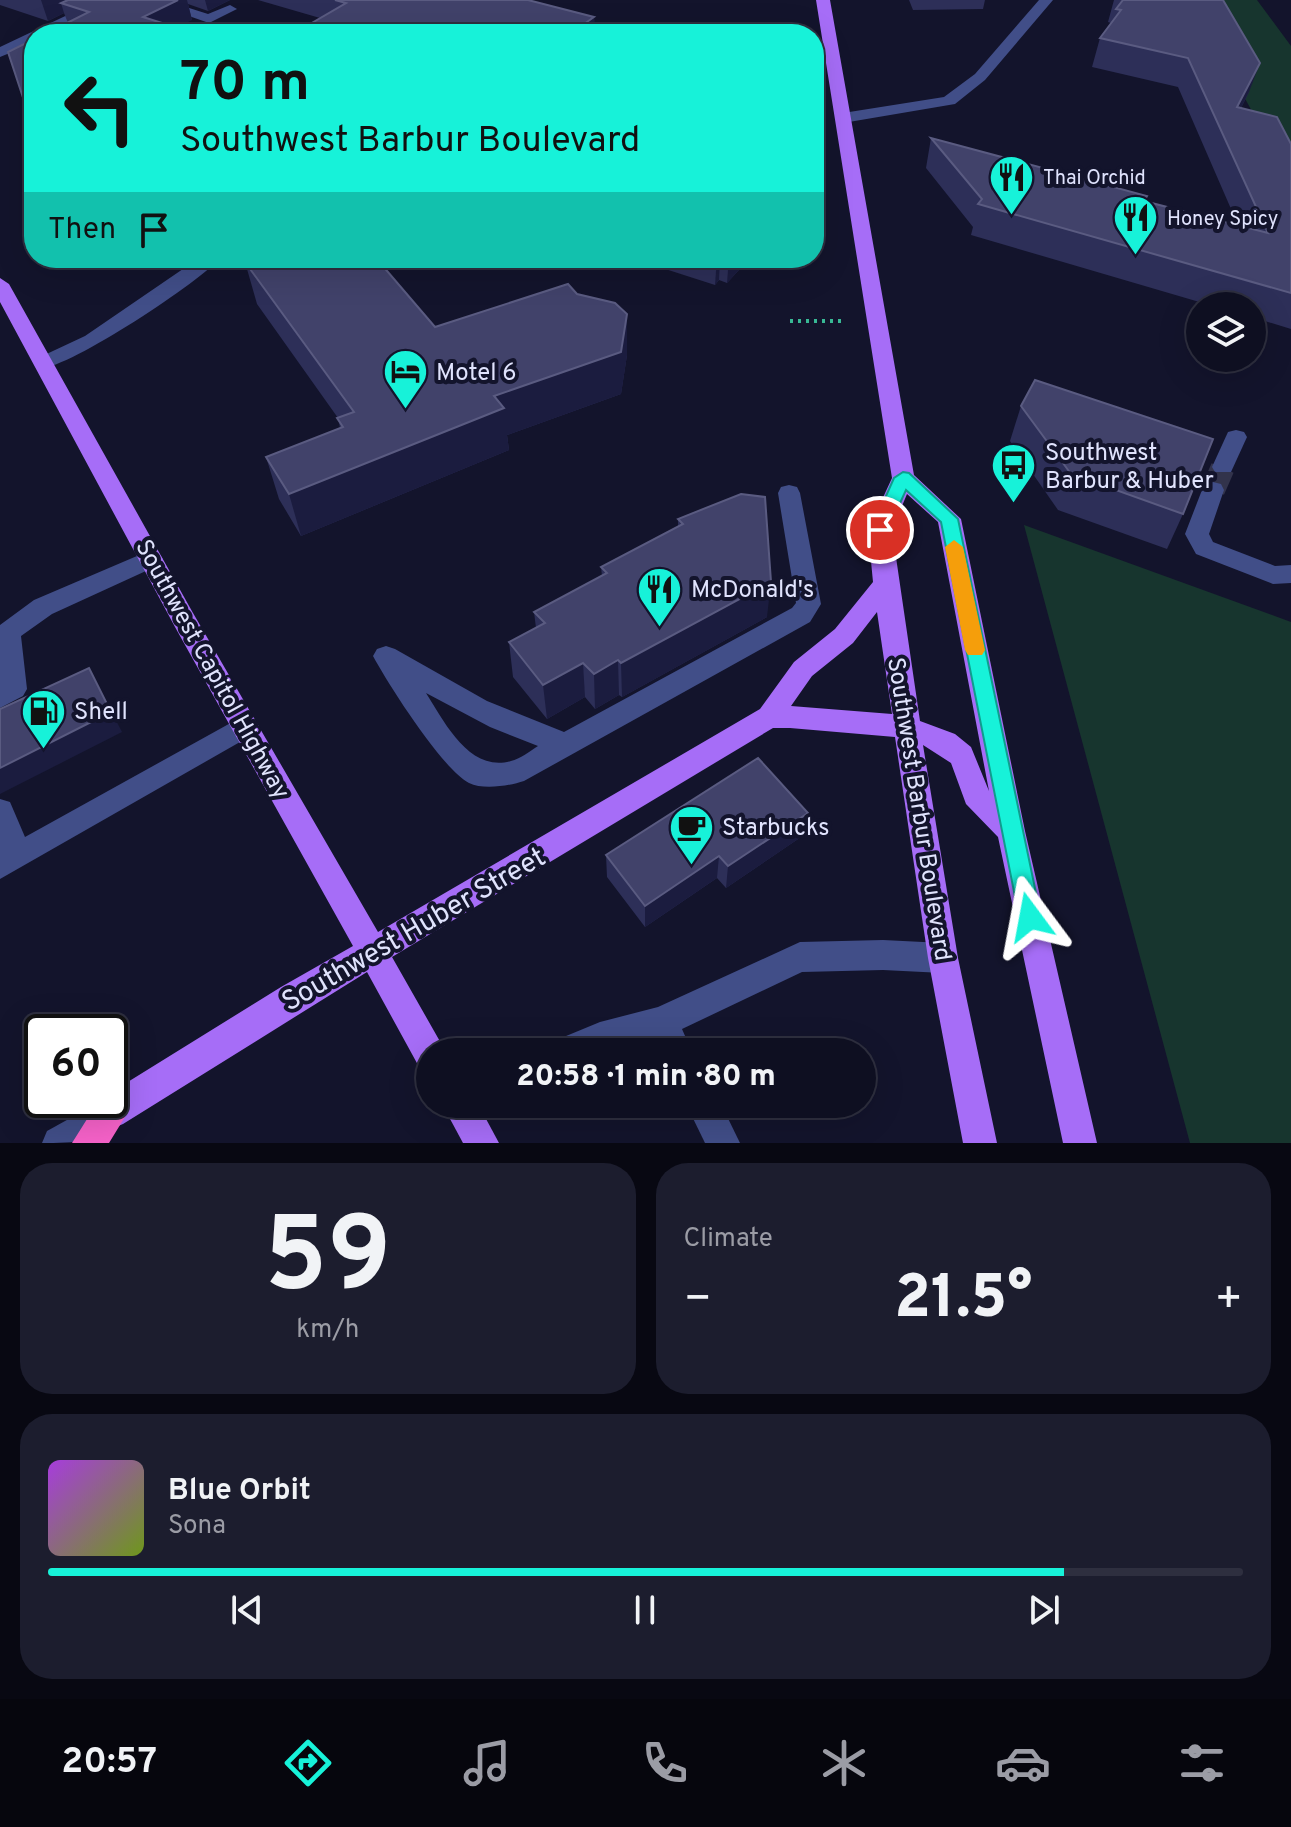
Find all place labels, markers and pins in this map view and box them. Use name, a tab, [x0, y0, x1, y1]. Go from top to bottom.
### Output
restaurant icon: Thai Orchid	[988, 153, 1036, 216]
place label: Thai Orchid	[1043, 166, 1146, 192]
restaurant icon: Honey Spicy	[1112, 194, 1160, 257]
place label: Honey Spicy	[1167, 207, 1278, 233]
hotel icon: Motel 6	[381, 348, 429, 411]
place label: Motel 6	[436, 359, 517, 389]
place label: Southwest Barbur & Huber	[1045, 439, 1214, 497]
bus stop icon: Southwest Barbur & Huber	[990, 442, 1038, 505]
pin	[846, 496, 914, 564]
restaurant icon: McDonald's	[636, 565, 684, 628]
place label: McDonald's	[691, 576, 814, 606]
fuel station icon: Shell	[19, 687, 67, 750]
place label: Shell	[74, 698, 128, 728]
cafe icon: Starbucks	[667, 803, 715, 866]
place label: Starbucks	[722, 814, 830, 844]

